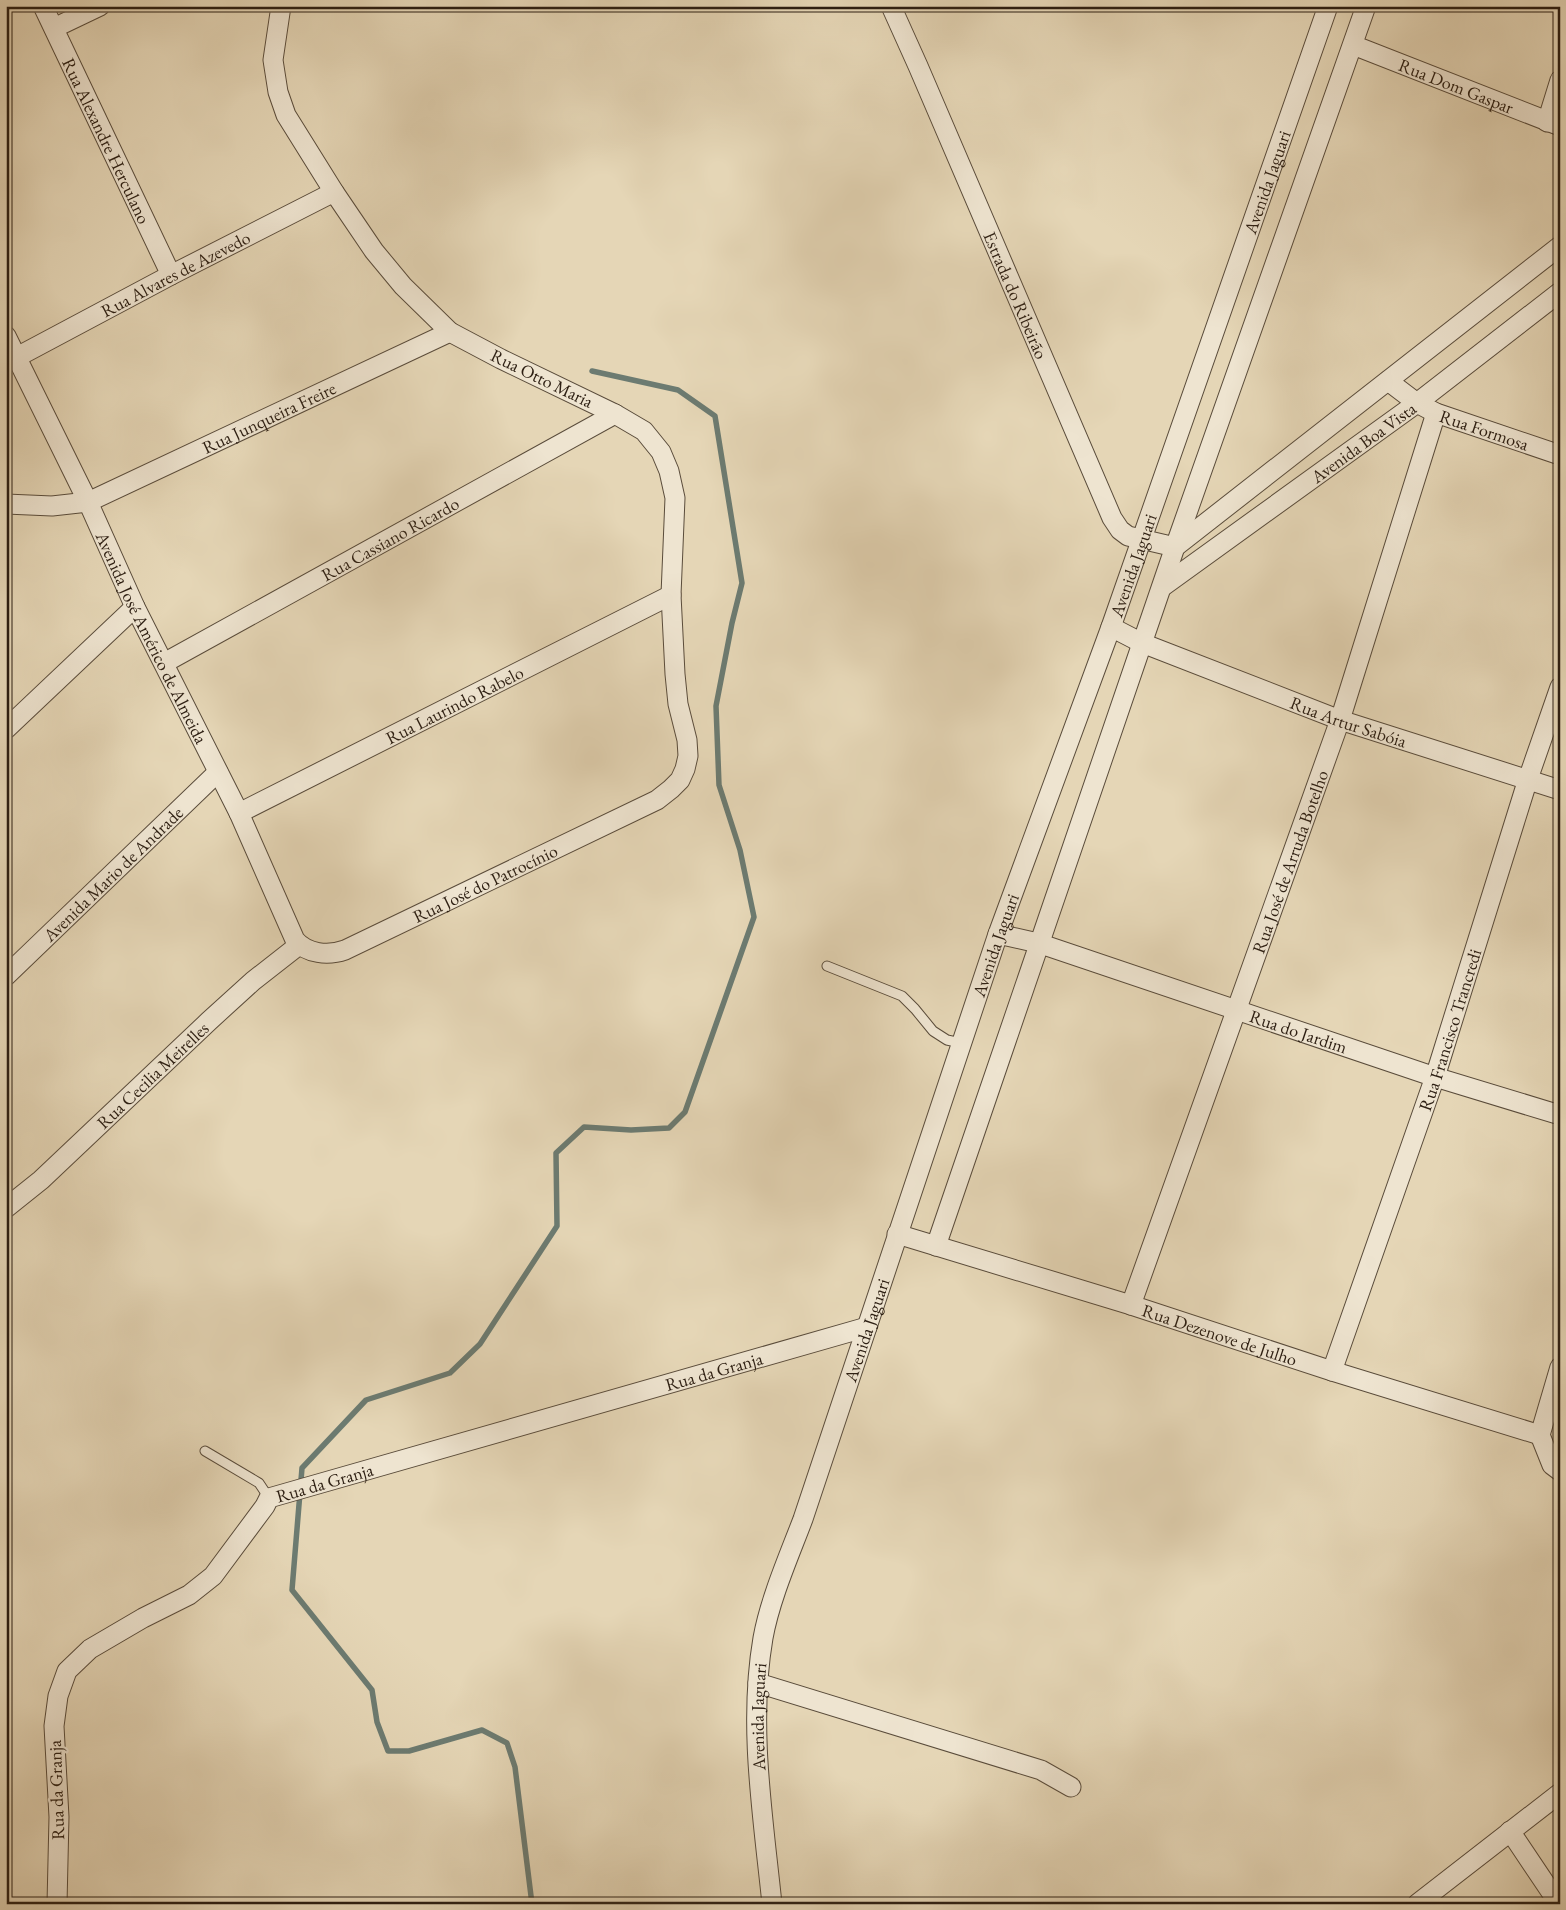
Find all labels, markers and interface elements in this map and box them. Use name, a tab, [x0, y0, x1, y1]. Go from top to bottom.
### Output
street label: Rua Dom Gaspar	[1396, 53, 1517, 118]
street label: Rua Alexandre Herculano	[58, 54, 156, 227]
street label: Avenida Jaguari	[1238, 127, 1295, 238]
street label: Rua Alvares de Azevedo	[97, 225, 254, 322]
street label: Estrada do Ribeirão	[979, 228, 1054, 362]
street label: Rua Otto Maria	[487, 343, 598, 413]
street label: Rua Junqueira Freire	[198, 376, 339, 458]
street label: Avenida Boa Vista	[1305, 396, 1421, 488]
street label: Rua Formosa	[1437, 404, 1533, 455]
street label: Rua Cassiano Ricardo	[317, 491, 463, 586]
street label: Avenida Jaguari	[1104, 510, 1161, 621]
street label: Avenida José Américo de Almeida	[91, 527, 214, 748]
street label: Rua Laurindo Rabelo	[381, 660, 527, 749]
street label: Rua Artur Sabóia	[1287, 690, 1411, 752]
street label: Rua José de Arruda Botelho	[1246, 767, 1333, 956]
street label: Avenida Mario de Andrade	[37, 801, 188, 947]
street label: Rua José do Patrocínio	[409, 838, 561, 927]
street label: Avenida Jaguari	[966, 890, 1024, 1001]
street label: Rua Francisco Trancredi	[1413, 945, 1486, 1114]
street label: Rua do Jardim	[1247, 1004, 1350, 1058]
street label: Rua Cecilia Meirelles	[91, 1016, 213, 1133]
street label: Avenida Jaguari	[838, 1275, 894, 1386]
street label: Rua Dezenove de Julho	[1139, 1298, 1300, 1370]
street label: Rua da Granja	[662, 1346, 766, 1396]
street label: Rua da Granja	[273, 1457, 376, 1507]
street label: Avenida Jaguari	[745, 1661, 771, 1772]
street label: Rua da Granja	[43, 1739, 69, 1840]

